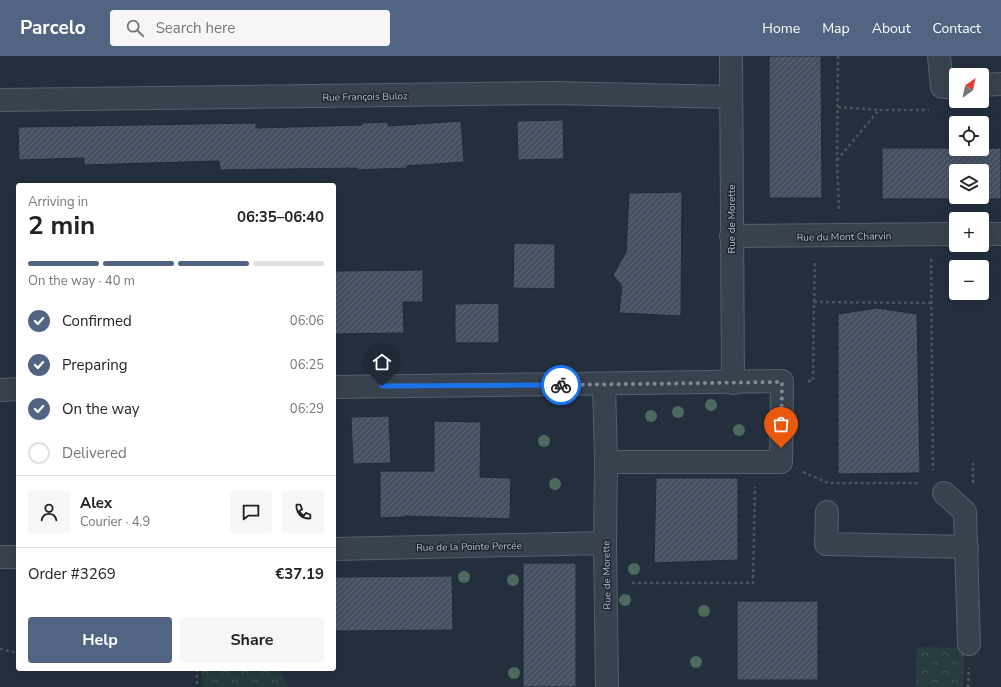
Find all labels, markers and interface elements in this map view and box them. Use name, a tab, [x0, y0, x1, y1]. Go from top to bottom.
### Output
search box	[110, 10, 390, 46]
text: Parcelo	[20, 15, 86, 41]
icon: search	[124, 17, 146, 39]
text: Search here	[156, 18, 235, 38]
text: Home	[762, 19, 800, 38]
text: Map	[822, 19, 850, 38]
text: About	[872, 19, 911, 38]
text: Contact	[933, 19, 981, 38]
north arrow	[949, 68, 989, 108]
map controls	[949, 68, 989, 300]
street label: Rue François Buloz	[322, 89, 408, 105]
button: locate	[949, 116, 989, 156]
button: layers	[949, 164, 989, 204]
street label: Rue de Morette	[725, 185, 739, 254]
text: Arriving in	[28, 193, 88, 211]
text: 06:35–06:40	[237, 207, 324, 227]
text: 2 min	[28, 208, 95, 243]
button: +	[949, 212, 989, 252]
street label: Rue du Mont Charvin	[796, 229, 892, 245]
button: −	[949, 260, 989, 300]
text: On the way · 40 m	[28, 272, 135, 290]
icon: check	[28, 310, 50, 332]
text: Confirmed	[62, 311, 132, 331]
text: 06:06	[290, 312, 324, 330]
pin	[365, 345, 399, 386]
icon: home	[371, 351, 393, 373]
icon: check	[28, 354, 50, 376]
text: Preparing	[62, 355, 127, 375]
text: 06:25	[290, 356, 324, 374]
courier	[541, 365, 581, 405]
icon: bike	[550, 374, 572, 396]
icon: check	[28, 398, 50, 420]
text: On the way	[62, 399, 140, 419]
text: 06:29	[290, 400, 324, 418]
pin	[764, 407, 798, 448]
icon: bag	[770, 413, 792, 435]
text: Delivered	[62, 443, 127, 463]
button: person	[28, 491, 70, 533]
button: chat	[230, 491, 272, 533]
button: phone	[282, 491, 324, 533]
text: Alex	[80, 493, 112, 513]
text: Courier · 4.9	[80, 513, 150, 531]
street label: Rue de la Pointe Percée	[416, 539, 522, 555]
street label: Rue de Morette	[599, 540, 615, 610]
text: Order #3269	[28, 564, 116, 584]
text: €37.19	[275, 564, 324, 584]
button: Help	[28, 617, 172, 663]
button: Share	[180, 617, 324, 663]

